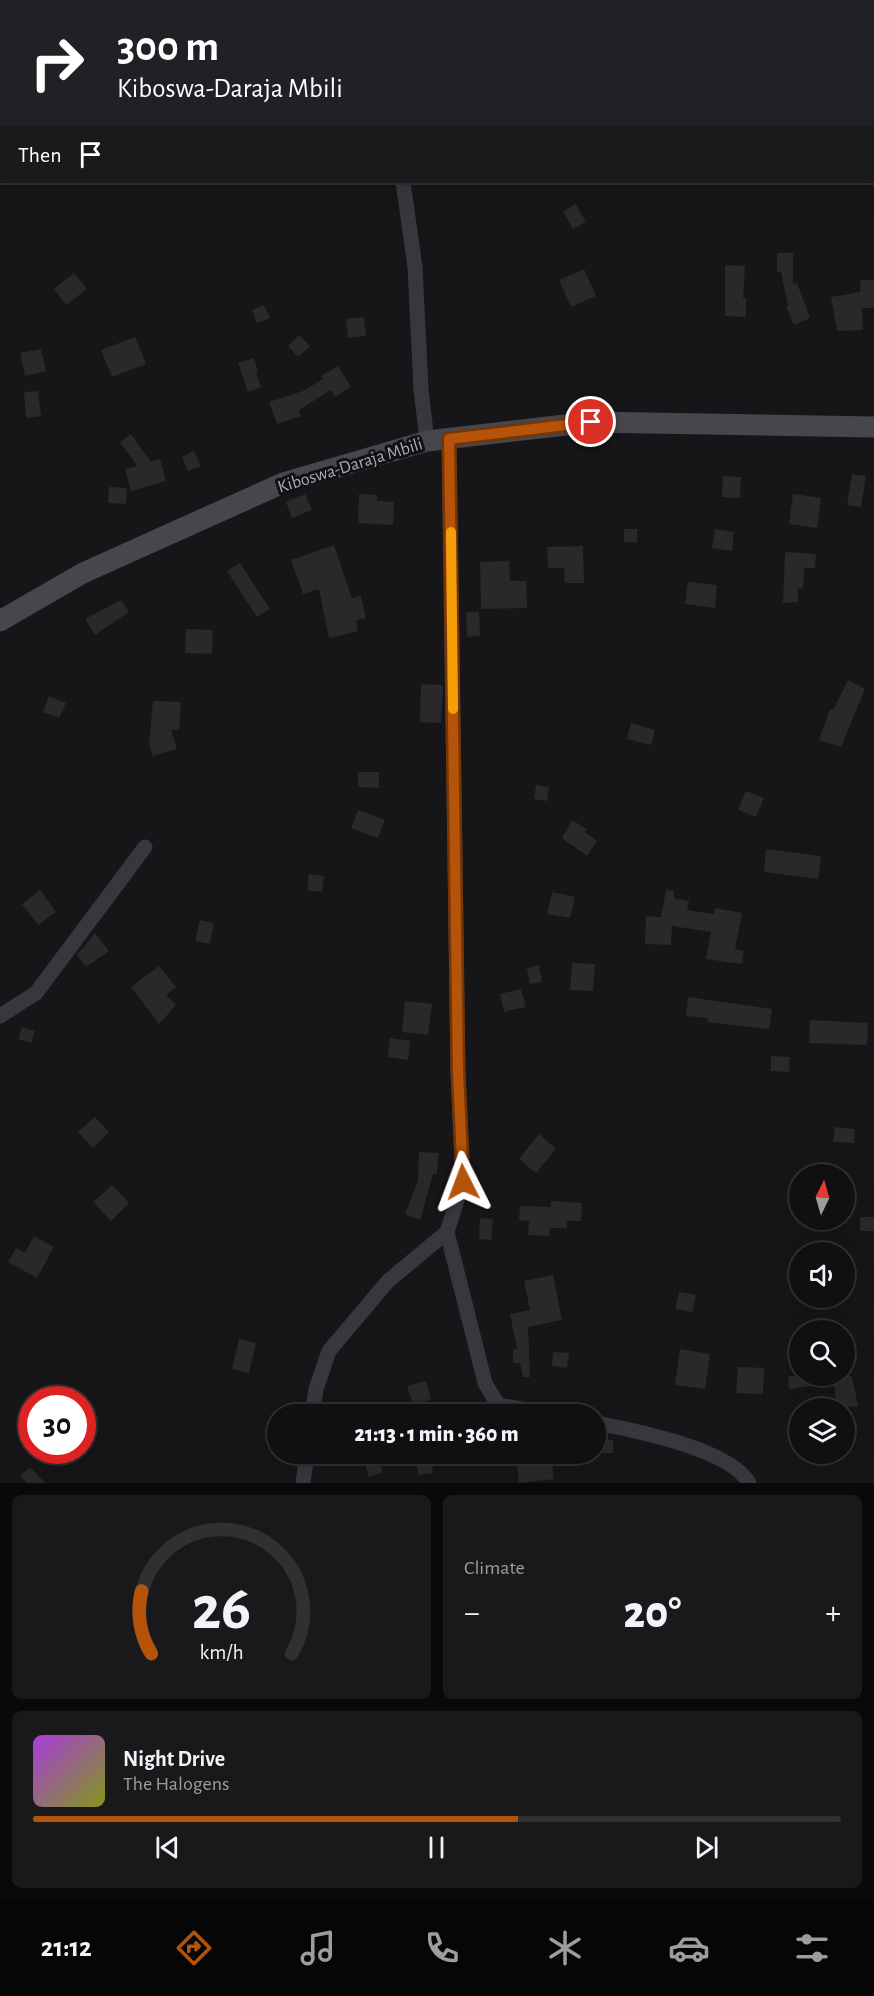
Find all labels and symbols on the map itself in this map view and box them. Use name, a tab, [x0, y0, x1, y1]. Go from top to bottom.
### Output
pin	[565, 396, 616, 447]
street label: Kiboswa-Daraja Mbili	[276, 435, 425, 497]
position arrow	[431, 1150, 495, 1214]
north arrow	[789, 1164, 855, 1230]
speed limit sign: 30	[18, 1386, 96, 1464]

